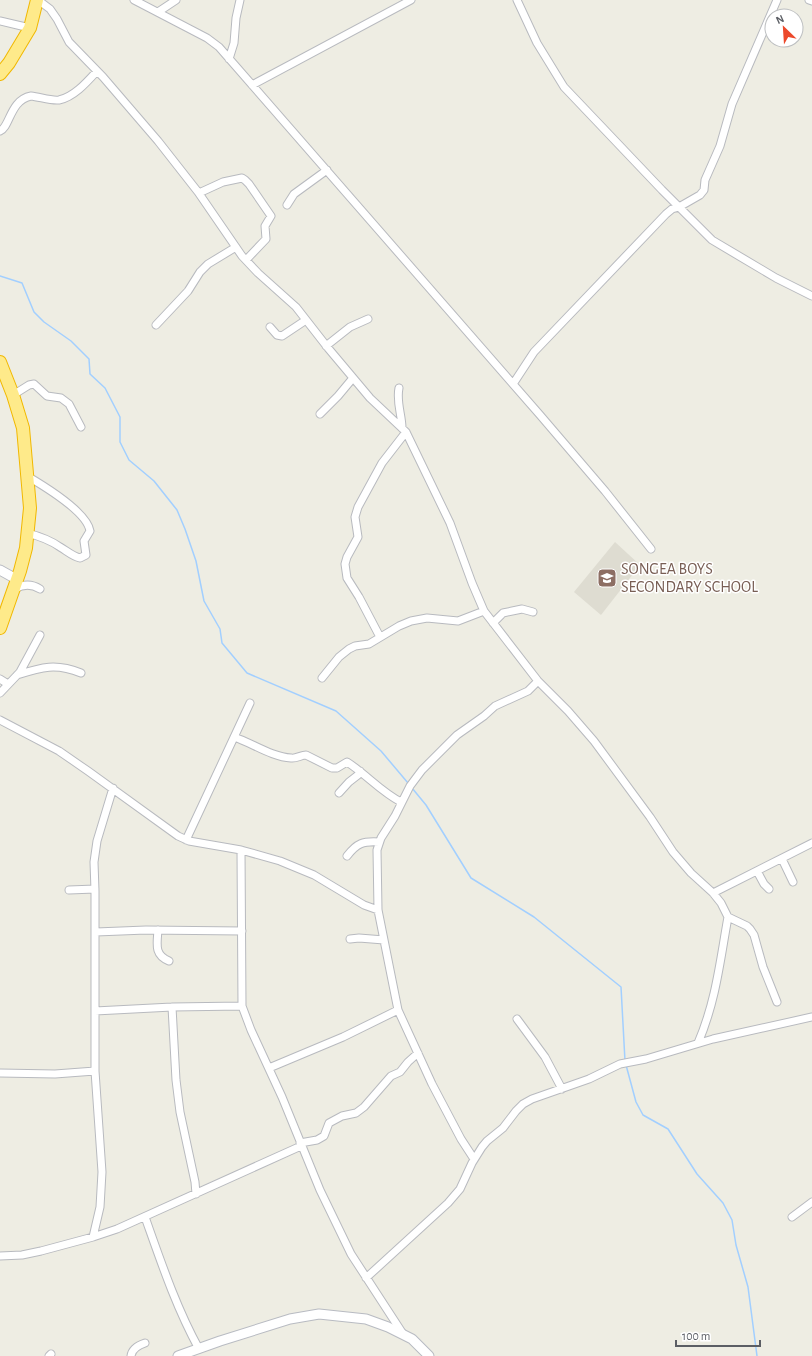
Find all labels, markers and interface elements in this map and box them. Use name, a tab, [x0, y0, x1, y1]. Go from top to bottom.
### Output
north arrow	[764, 8, 804, 48]
text: N	[774, 13, 786, 26]
place label: SONGEA BOYS SECONDARY SCHOOL	[621, 561, 758, 595]
school or university icon: SONGEA BOYS SECONDARY SCHOOL	[596, 567, 618, 589]
scale bar	[676, 1322, 760, 1348]
text: 100 m	[682, 1330, 710, 1342]

